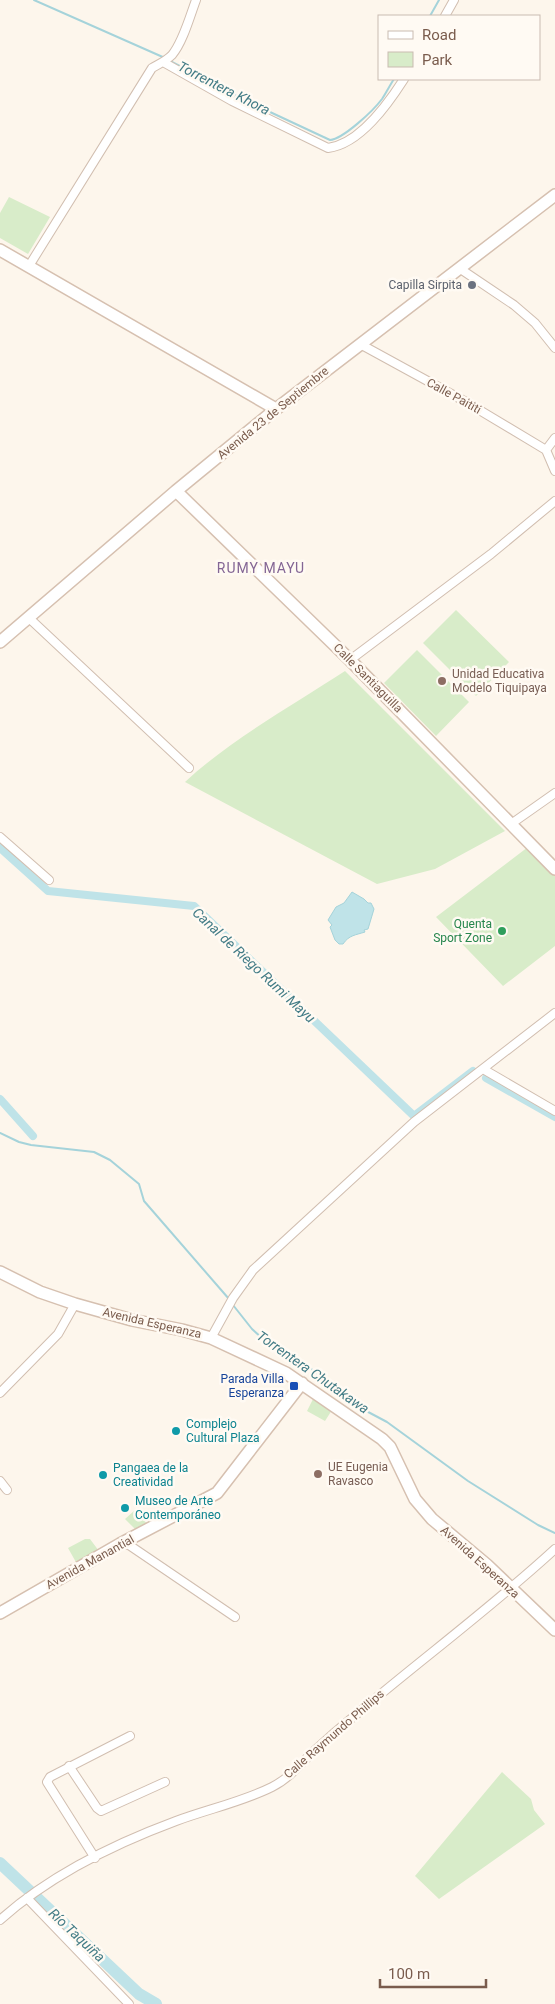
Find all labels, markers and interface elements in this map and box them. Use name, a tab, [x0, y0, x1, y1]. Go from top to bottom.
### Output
legend	[378, 15, 540, 80]
text: Road	[422, 26, 456, 44]
text: Park	[422, 51, 453, 69]
water label: Torrentera Khora	[175, 58, 273, 118]
place label: Capilla Sirpita	[388, 278, 462, 292]
marker: Capilla Sirpita	[466, 279, 478, 291]
street label: Avenida 23 de Septiembre	[215, 364, 331, 462]
street label: Calle Paititi	[424, 375, 484, 417]
district label: RUMY MAYU	[217, 560, 305, 576]
street label: Calle Santiaguilla	[331, 641, 405, 715]
place label: Unidad Educativa Modelo Tiquipaya	[452, 667, 547, 695]
marker: Unidad Educativa Modelo Tiquipaya	[436, 675, 448, 687]
water label: Canal de Riego Rumi Mayu	[190, 904, 319, 1026]
place label: Quenta Sport Zone	[433, 917, 492, 945]
marker: Quenta Sport Zone	[496, 925, 508, 937]
street label: Avenida Esperanza	[101, 1305, 203, 1341]
water label: Torrentera Chutakawa	[254, 1327, 372, 1417]
place label: Parada Villa Esperanza	[220, 1372, 284, 1400]
marker: Parada Villa Esperanza	[288, 1380, 300, 1392]
place label: Complejo Cultural Plaza	[186, 1417, 260, 1445]
marker: Complejo Cultural Plaza	[170, 1425, 182, 1437]
place label: UE Eugenia Ravasco	[328, 1460, 388, 1488]
place label: Pangaea de la Creatividad	[113, 1461, 188, 1489]
marker: UE Eugenia Ravasco	[312, 1468, 324, 1480]
marker: Pangaea de la Creatividad	[97, 1469, 109, 1481]
place label: Museo de Arte Contemporáneo	[135, 1494, 221, 1522]
marker: Museo de Arte Contemporáneo	[119, 1502, 131, 1514]
street label: Avenida Esperanza	[438, 1523, 522, 1601]
street label: Avenida Manantial	[44, 1532, 136, 1592]
street label: Calle Raymundo Phillips	[281, 1687, 387, 1781]
water label: Río Taquiña	[46, 1905, 108, 1965]
scale bar	[380, 1956, 486, 1988]
text: 100 m	[388, 1965, 430, 1983]

